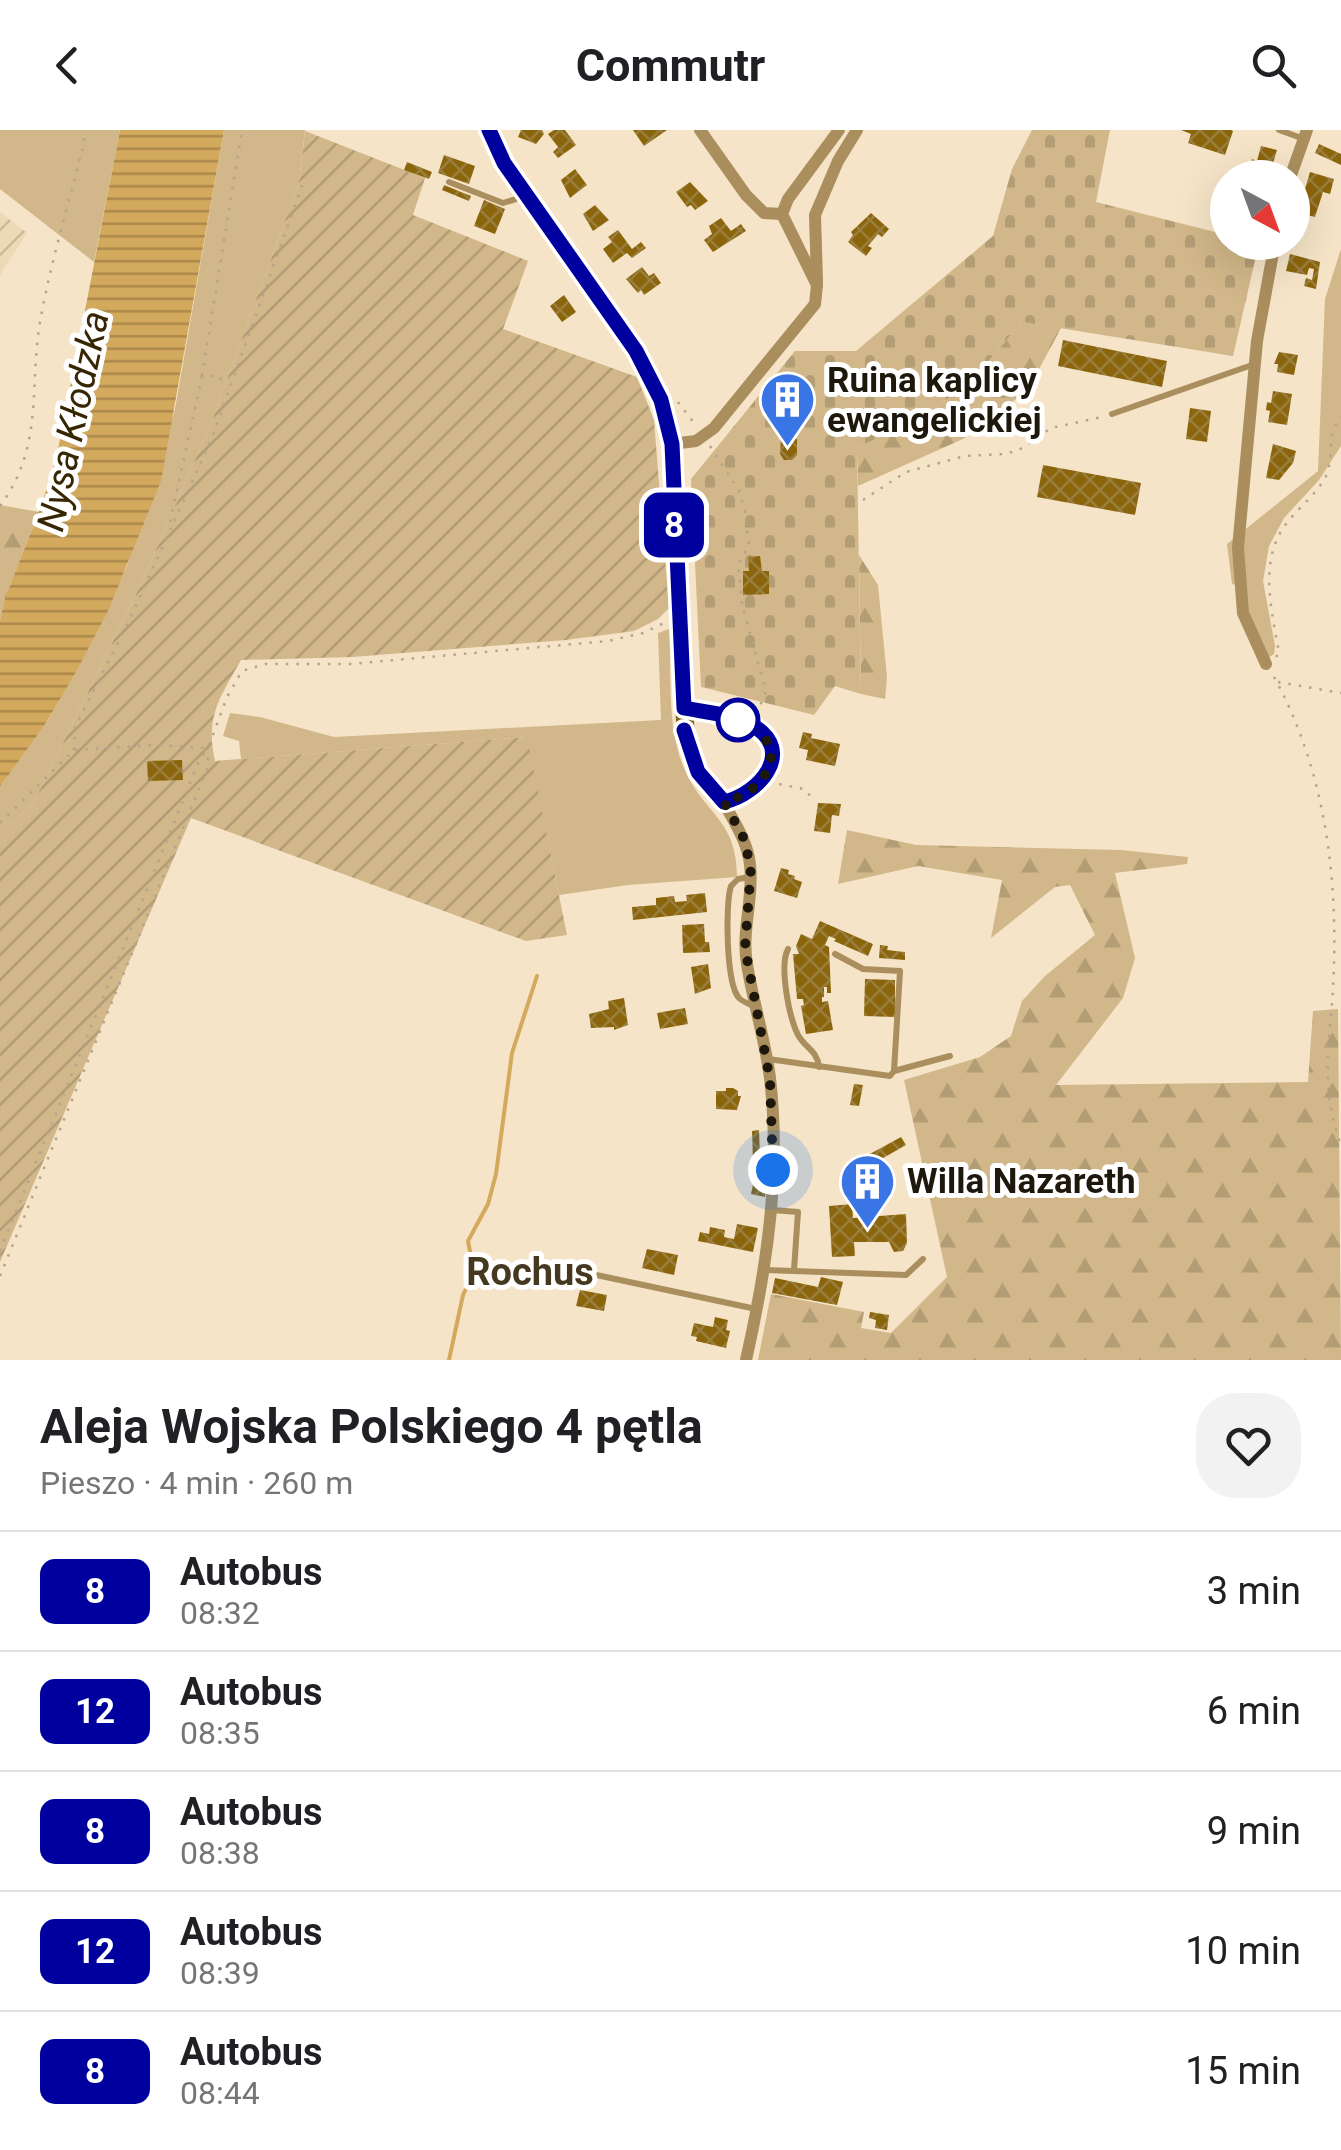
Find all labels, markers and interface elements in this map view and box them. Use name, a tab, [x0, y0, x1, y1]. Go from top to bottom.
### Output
icon: back	[40, 38, 95, 93]
icon: search	[1246, 38, 1301, 93]
text: Commutr	[576, 39, 765, 92]
north arrow	[1210, 160, 1310, 260]
map controls	[1210, 160, 1310, 260]
water label: Nysa Kłodzka	[28, 307, 118, 535]
place label: Ruina kaplicy ewangelickiej	[827, 360, 1042, 441]
building icon: Ruina kaplicy ewangelickiej	[758, 370, 818, 449]
line badge: 8	[642, 492, 706, 558]
text: 8	[664, 505, 684, 546]
unlabelled marker	[717, 699, 759, 741]
your location	[748, 1145, 798, 1195]
building icon: Willa Nazareth	[838, 1151, 898, 1230]
place label: Willa Nazareth	[907, 1161, 1136, 1202]
district label: Rochus	[466, 1250, 594, 1294]
button: heart	[1196, 1393, 1301, 1498]
text: Aleja Wojska Polskiego 4 pętla	[40, 1398, 703, 1455]
text: Pieszo · 4 min · 260 m	[40, 1464, 353, 1502]
text: Autobus	[180, 1550, 323, 1594]
text: 3 min	[1207, 1569, 1301, 1613]
text: 8	[85, 1571, 105, 1612]
text: 08:32	[180, 1594, 260, 1632]
text: Autobus	[180, 1670, 323, 1714]
text: 6 min	[1207, 1689, 1301, 1733]
text: 12	[75, 1691, 115, 1732]
text: 08:35	[180, 1714, 260, 1752]
text: Autobus	[180, 1790, 323, 1834]
text: 9 min	[1207, 1809, 1301, 1853]
text: 8	[85, 1811, 105, 1852]
text: 08:38	[180, 1834, 260, 1872]
text: Autobus	[180, 1910, 323, 1954]
text: 10 min	[1185, 1929, 1301, 1973]
text: 12	[75, 1931, 115, 1972]
text: 08:39	[180, 1954, 260, 1992]
text: Autobus	[180, 2030, 323, 2074]
text: 15 min	[1185, 2049, 1301, 2093]
text: 8	[85, 2051, 105, 2092]
text: 08:44	[180, 2074, 260, 2112]

